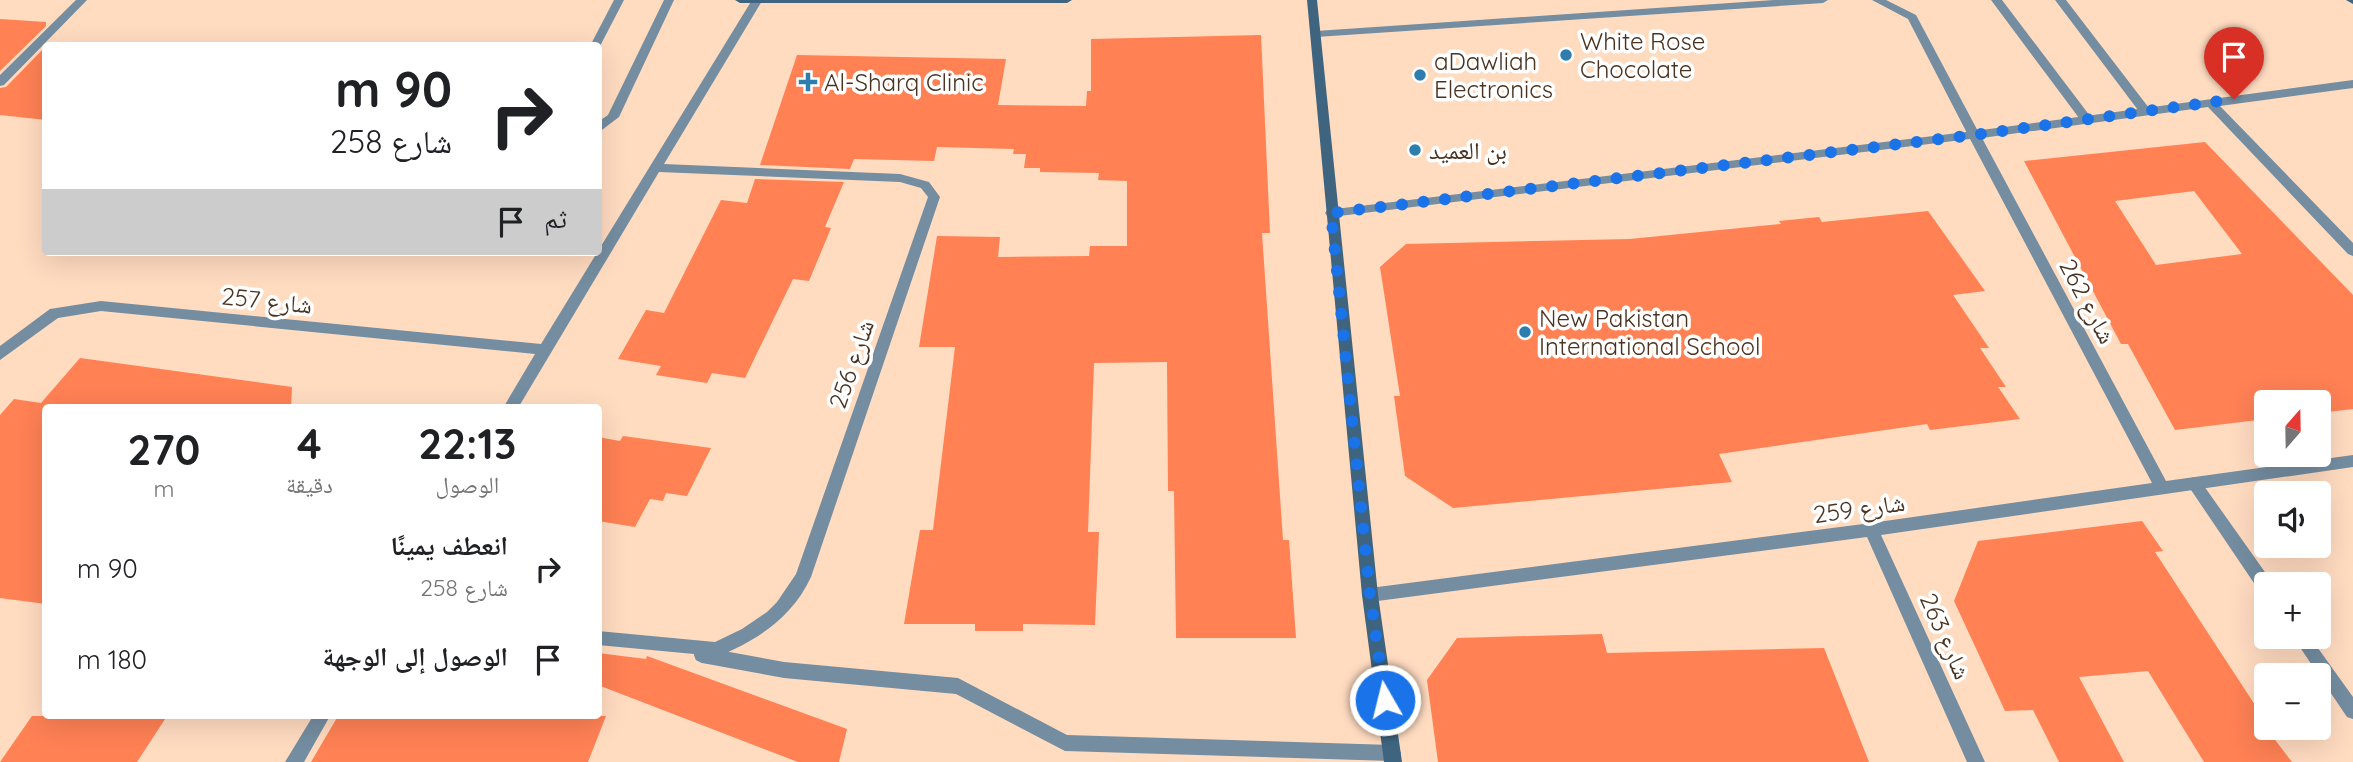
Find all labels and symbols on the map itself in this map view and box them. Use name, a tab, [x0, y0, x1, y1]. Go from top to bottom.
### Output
place label: White Rose Chocolate	[1580, 26, 1705, 84]
pin	[2204, 27, 2264, 99]
place label: aDawliah Electronics	[1434, 46, 1553, 104]
marker: White Rose Chocolate	[1558, 47, 1574, 63]
place label: Al-Sharq Clinic	[824, 67, 984, 97]
marker: aDawliah Electronics	[1412, 67, 1428, 83]
marker: Al-Sharq Clinic	[798, 72, 818, 92]
place label: بن العميد	[1429, 135, 1507, 165]
marker: بن العميد	[1407, 142, 1423, 158]
street label: شارع 262	[2052, 253, 2123, 349]
street label: شارع 257	[220, 280, 314, 321]
place label: New Pakistan International School	[1539, 303, 1760, 361]
street label: شارع 256	[822, 316, 881, 412]
marker: New Pakistan International School	[1517, 324, 1533, 340]
north arrow	[2254, 390, 2331, 467]
street label: شارع 259	[1811, 487, 1907, 530]
street label: شارع 263	[1913, 588, 1978, 684]
position arrow	[1348, 663, 1422, 737]

